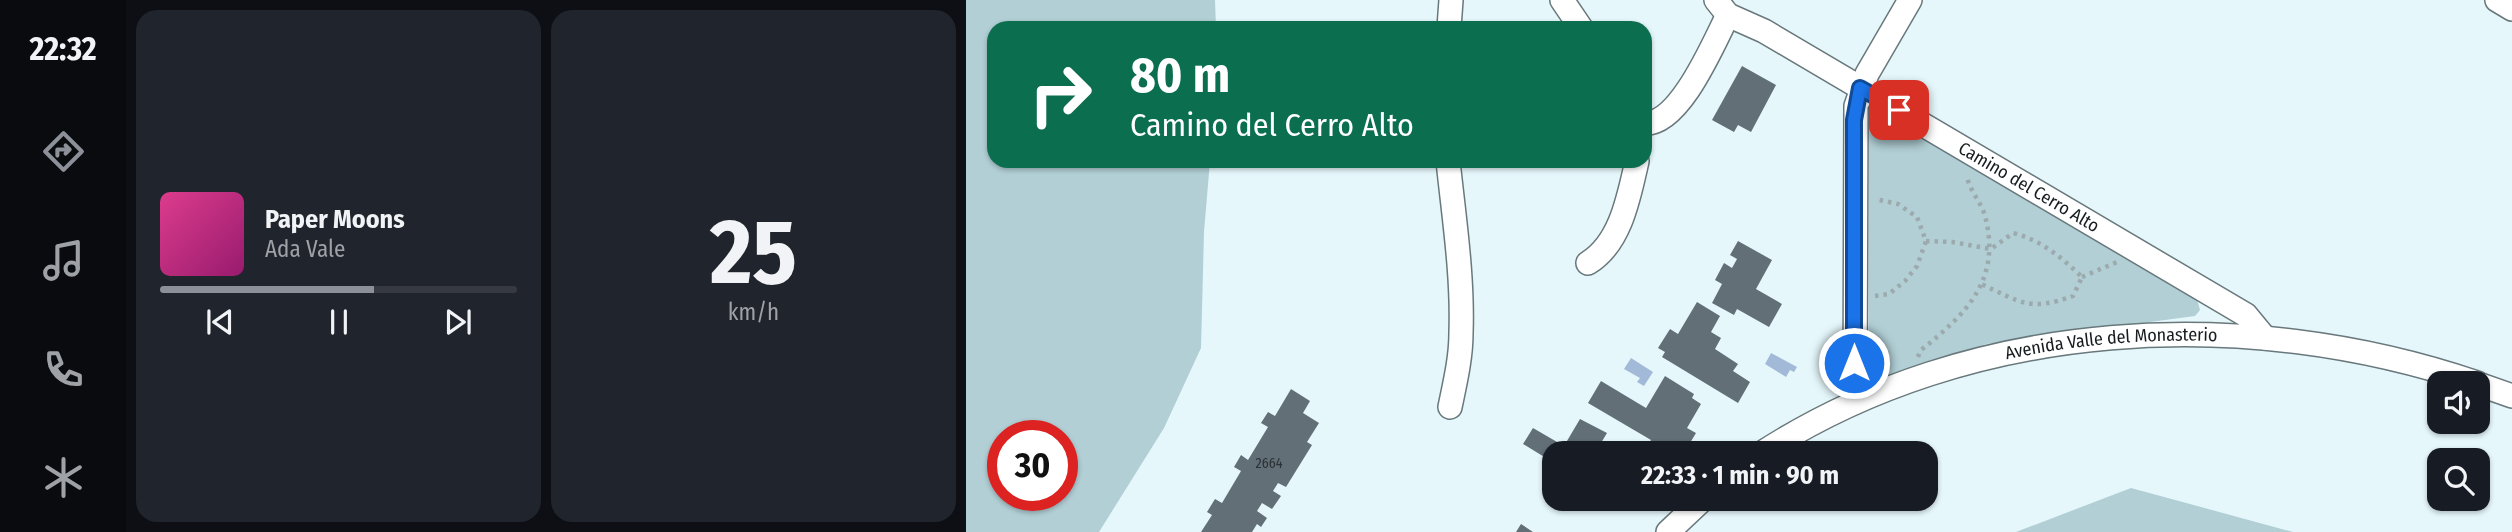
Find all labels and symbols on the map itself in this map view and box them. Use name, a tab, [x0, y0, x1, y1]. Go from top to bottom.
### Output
pin	[1869, 80, 1929, 140]
street label: Camino del Cerro Alto	[1954, 137, 2103, 237]
street label: Avenida Valle del Monasterio	[2003, 324, 2218, 364]
position arrow	[1817, 326, 1891, 400]
speed limit sign: 30	[987, 420, 1078, 511]
house number: 2664	[1256, 455, 1283, 472]

